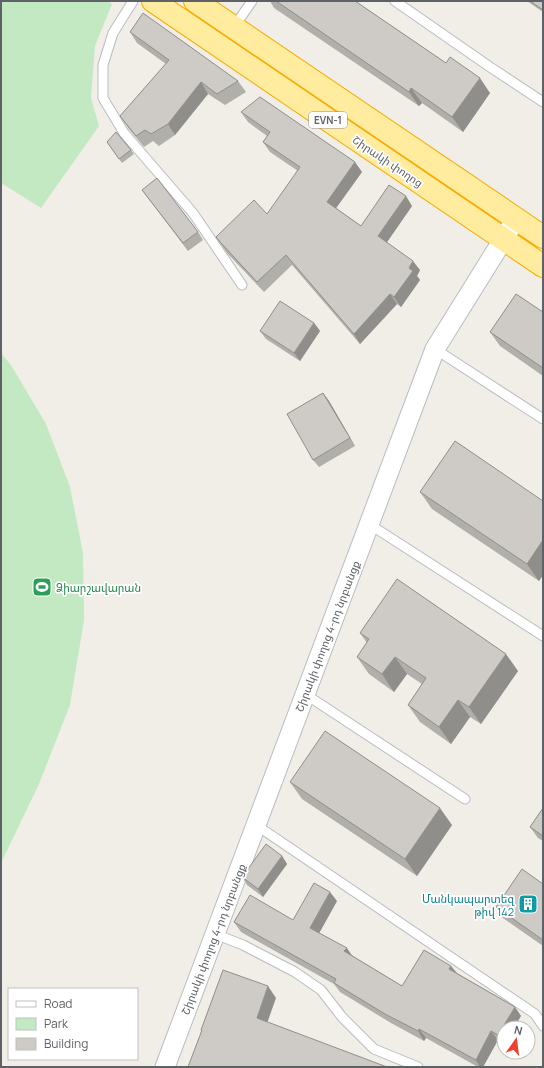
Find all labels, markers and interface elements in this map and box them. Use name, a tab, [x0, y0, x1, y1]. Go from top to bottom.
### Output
road number: EVN-1	[309, 112, 347, 128]
street label: Շիրակի փողոց	[350, 132, 426, 190]
street label: Շիրակի փողոց 4-րդ նրբանցք	[291, 558, 363, 714]
sports icon: Ձիարշավարան	[31, 576, 53, 598]
place label: Ձիարշավարան	[56, 580, 141, 595]
street label: Շիրակի փողոց 4-րդ նրբանցք	[177, 861, 249, 1017]
place label: Մանկապարտեզ թիվ 142	[422, 891, 515, 919]
building icon: Մանկապարտեզ թիվ 142	[517, 893, 539, 915]
legend	[8, 988, 138, 1060]
text: Road	[44, 995, 72, 1012]
text: Park	[44, 1015, 69, 1032]
north arrow	[496, 1020, 536, 1060]
text: N	[513, 1022, 524, 1038]
text: Building	[44, 1035, 88, 1052]

